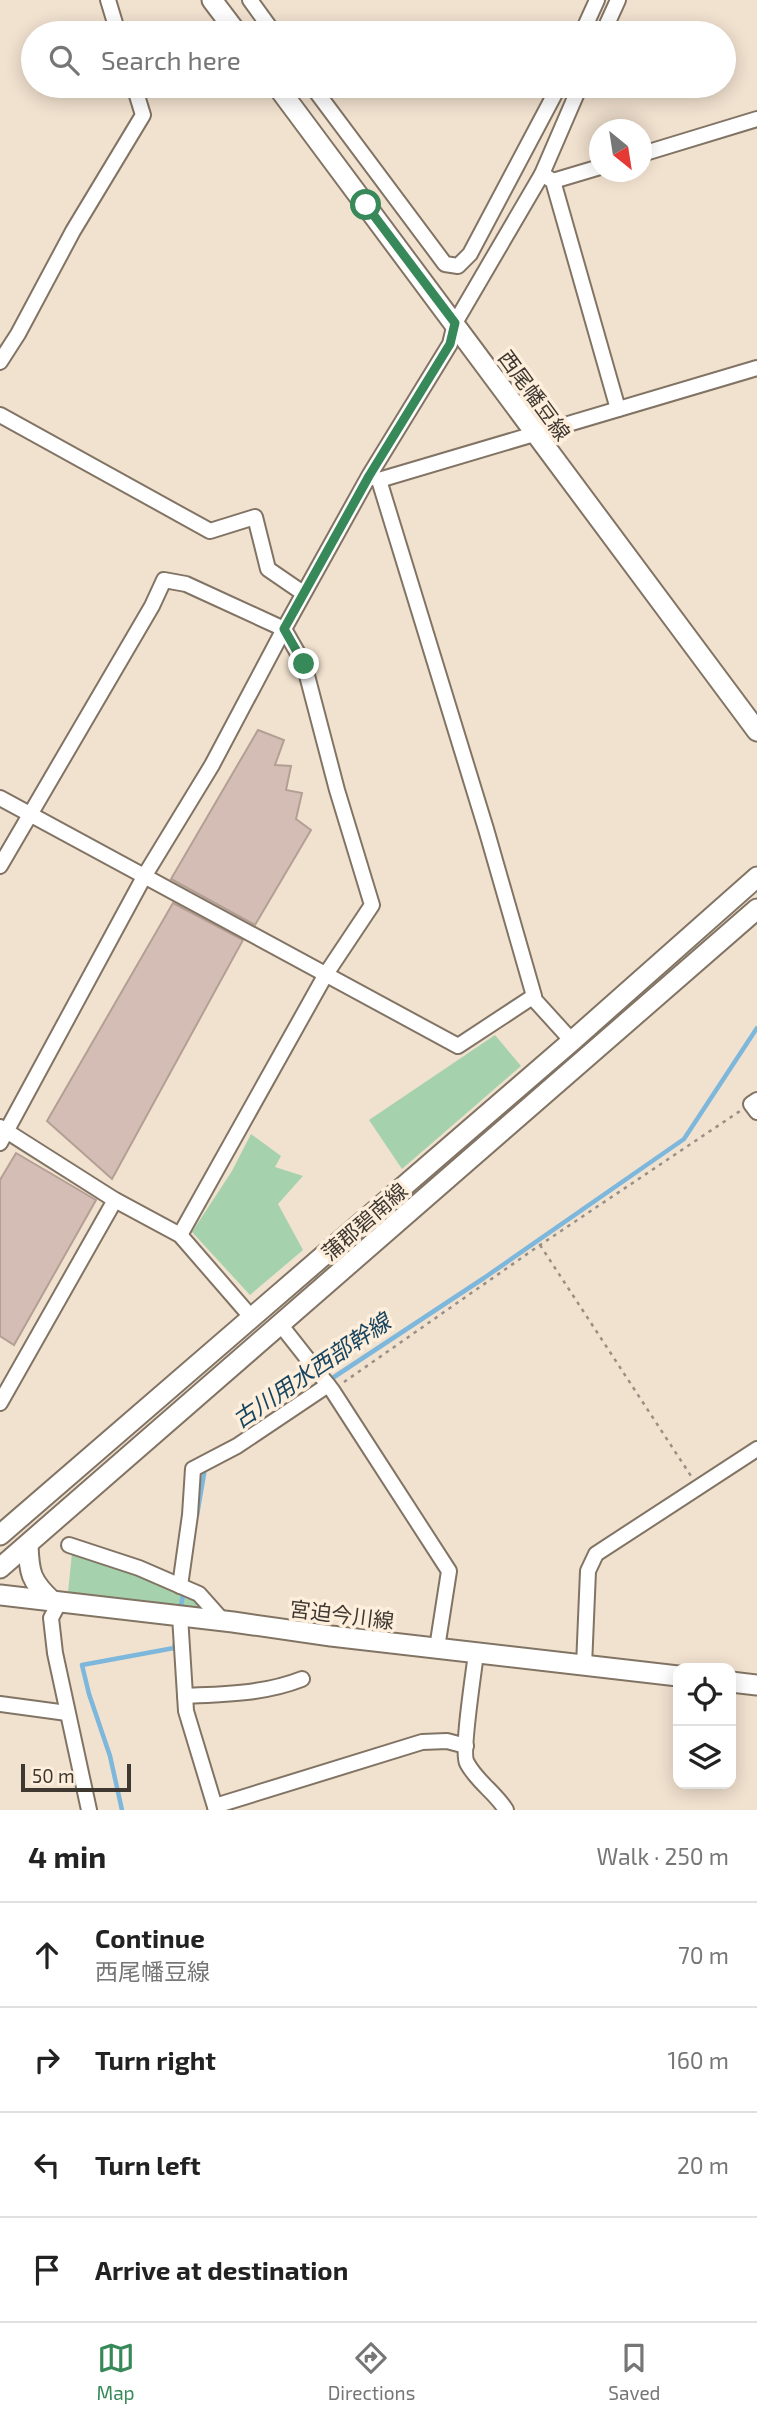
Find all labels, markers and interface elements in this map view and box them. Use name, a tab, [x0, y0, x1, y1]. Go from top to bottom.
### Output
search box	[21, 21, 736, 98]
icon: search	[45, 41, 83, 79]
text: Search here	[101, 44, 241, 75]
north arrow	[589, 119, 652, 182]
route start	[350, 189, 381, 220]
street label: 西尾幡豆線	[494, 345, 576, 445]
route end	[288, 648, 319, 679]
street label: 蒲郡碧南線	[316, 1177, 412, 1265]
water label: 古川用水西部幹線	[227, 1305, 398, 1433]
street label: 宮迫今川線	[288, 1595, 396, 1633]
map controls	[673, 1663, 736, 1789]
button: locate	[673, 1663, 736, 1726]
button: layers	[673, 1726, 736, 1789]
scale bar	[21, 1761, 131, 1793]
text: 50 m	[32, 1764, 75, 1787]
text: 4 min	[28, 1838, 106, 1874]
text: Walk · 250 m	[596, 1842, 729, 1870]
text: Continue	[95, 1922, 205, 1953]
icon: ahead	[28, 1936, 66, 1974]
text: 70 m	[678, 1941, 729, 1969]
text: 西尾幡豆線	[95, 1957, 210, 1985]
icon: right	[28, 2041, 66, 2079]
text: Turn right	[95, 2044, 216, 2075]
text: 160 m	[668, 2046, 729, 2074]
icon: left	[28, 2146, 66, 2184]
text: Turn left	[95, 2149, 201, 2180]
text: 20 m	[677, 2151, 729, 2179]
icon: arrive	[28, 2251, 66, 2289]
text: Arrive at destination	[95, 2254, 348, 2285]
tab: Map	[97, 2339, 135, 2404]
tab: Directions	[328, 2339, 415, 2404]
tab: Saved	[608, 2339, 660, 2404]

